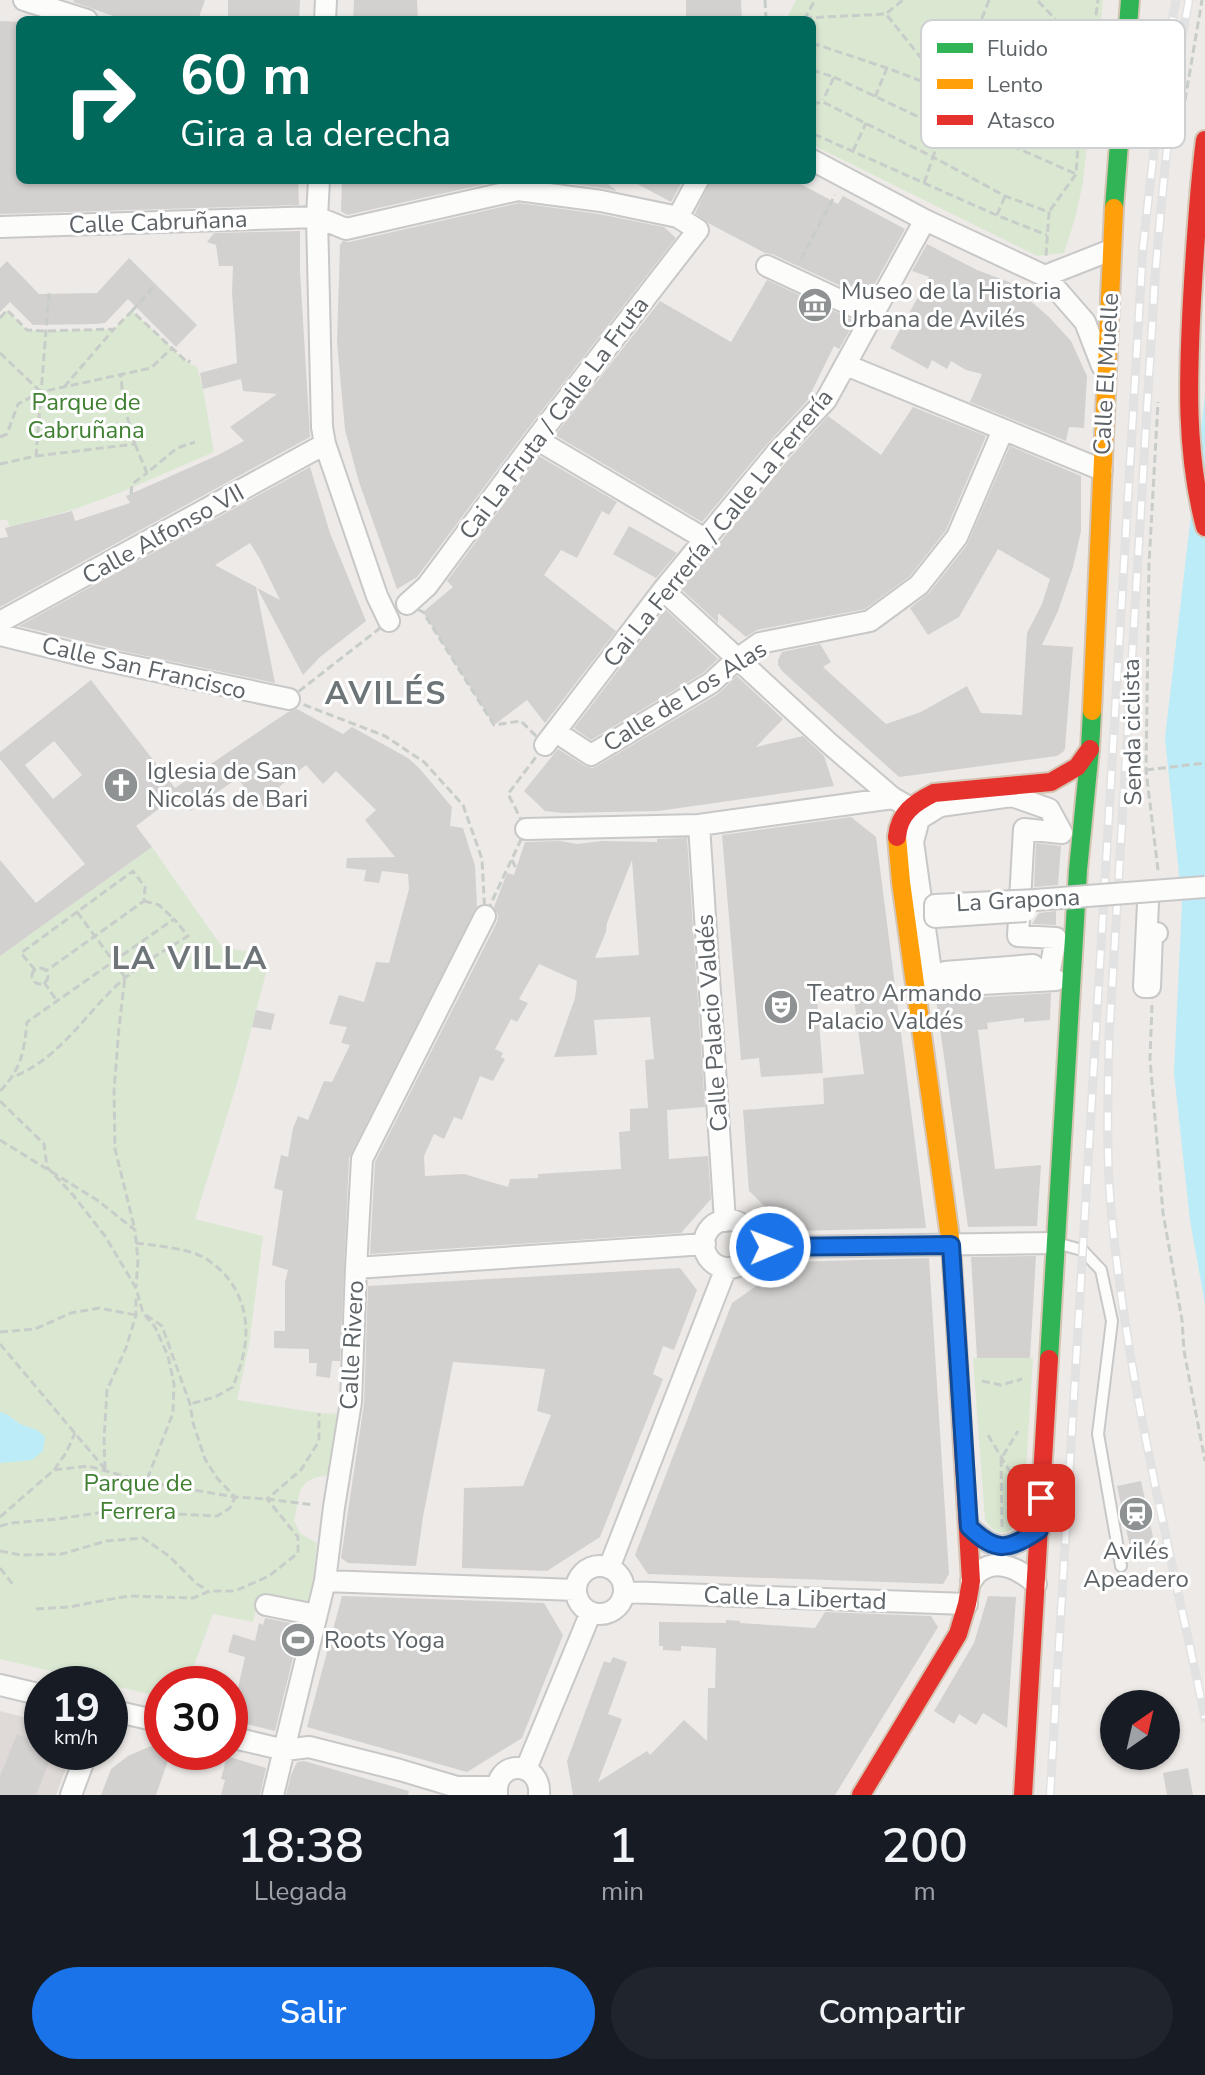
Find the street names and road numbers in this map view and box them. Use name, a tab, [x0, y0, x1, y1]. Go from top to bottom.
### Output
street label: Calle Cabruñana	[68, 203, 248, 241]
street label: Cai La Fruta / Calle La Fruta	[452, 290, 656, 546]
street label: Calle El Muelle	[1086, 292, 1126, 456]
street label: Cai La Ferrería / Calle La Ferrería	[596, 382, 840, 674]
street label: Calle Alfonso VII	[76, 476, 250, 592]
street label: Calle San Francisco	[39, 629, 249, 707]
street label: Calle de Los Alas	[597, 633, 773, 759]
street label: Senda ciclista	[1115, 658, 1149, 806]
street label: La Grapona	[955, 881, 1081, 919]
street label: Calle Palacio Valdés	[688, 913, 736, 1133]
street label: Calle Rivero	[333, 1279, 371, 1411]
street label: Calle La Libertad	[703, 1579, 887, 1617]

